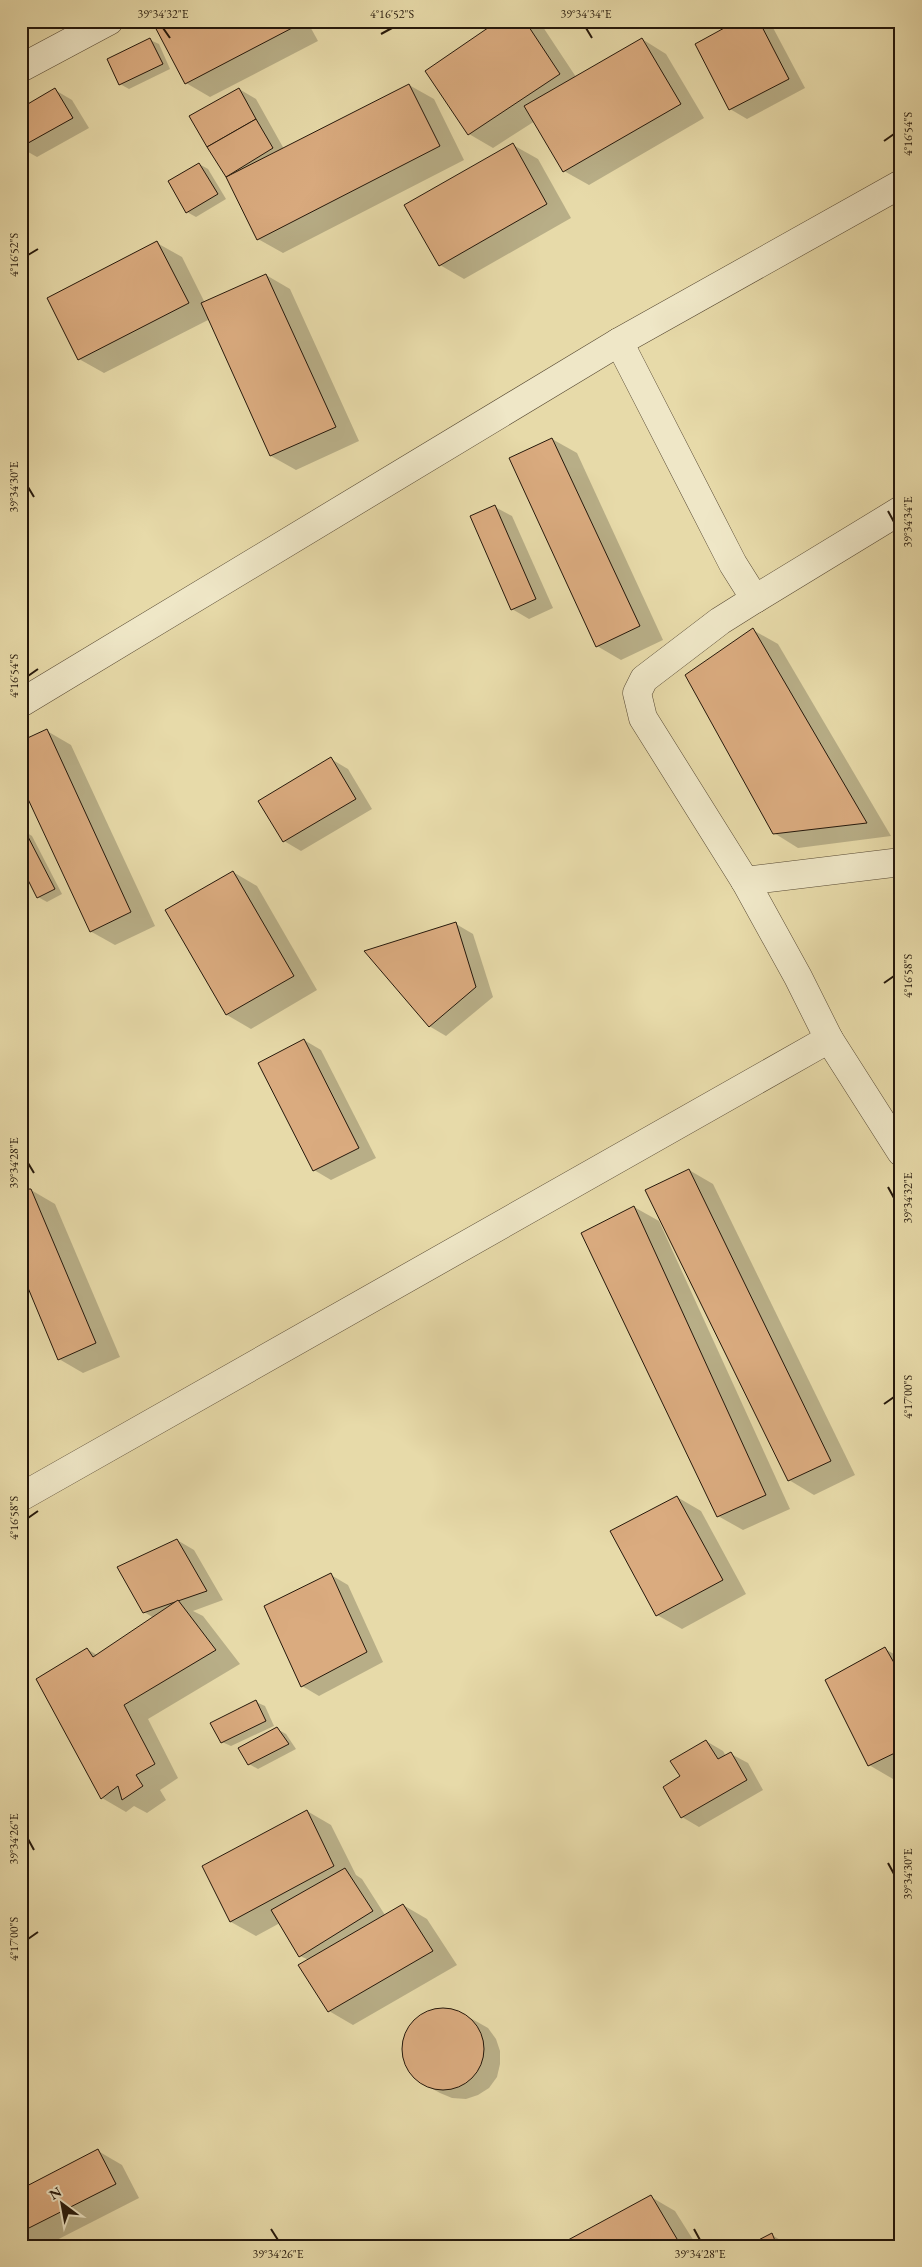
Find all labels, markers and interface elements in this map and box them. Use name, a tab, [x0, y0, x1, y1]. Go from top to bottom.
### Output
text: 39°34'32"E	[137, 6, 189, 22]
text: 4°16'52"S	[370, 6, 415, 22]
text: 39°34'34"E	[560, 6, 612, 22]
text: 4°16'54"S	[900, 111, 916, 156]
text: 4°16'52"S	[6, 232, 22, 277]
text: 39°34'30"E	[6, 461, 22, 513]
text: 39°34'34"E	[900, 496, 916, 548]
text: 4°16'54"S	[6, 653, 22, 698]
text: 4°16'58"S	[900, 953, 916, 998]
text: 39°34'28"E	[6, 1137, 22, 1189]
text: 39°34'32"E	[900, 1172, 916, 1224]
text: 4°17'00"S	[900, 1374, 916, 1419]
text: 4°16'58"S	[6, 1495, 22, 1540]
text: 39°34'26"E	[6, 1813, 22, 1865]
text: 39°34'30"E	[900, 1848, 916, 1900]
text: 4°17'00"S	[6, 1916, 22, 1961]
north arrow	[38, 2180, 88, 2230]
text: N	[46, 2182, 65, 2204]
text: 39°34'26"E	[252, 2246, 304, 2262]
text: 39°34'28"E	[674, 2246, 726, 2262]

